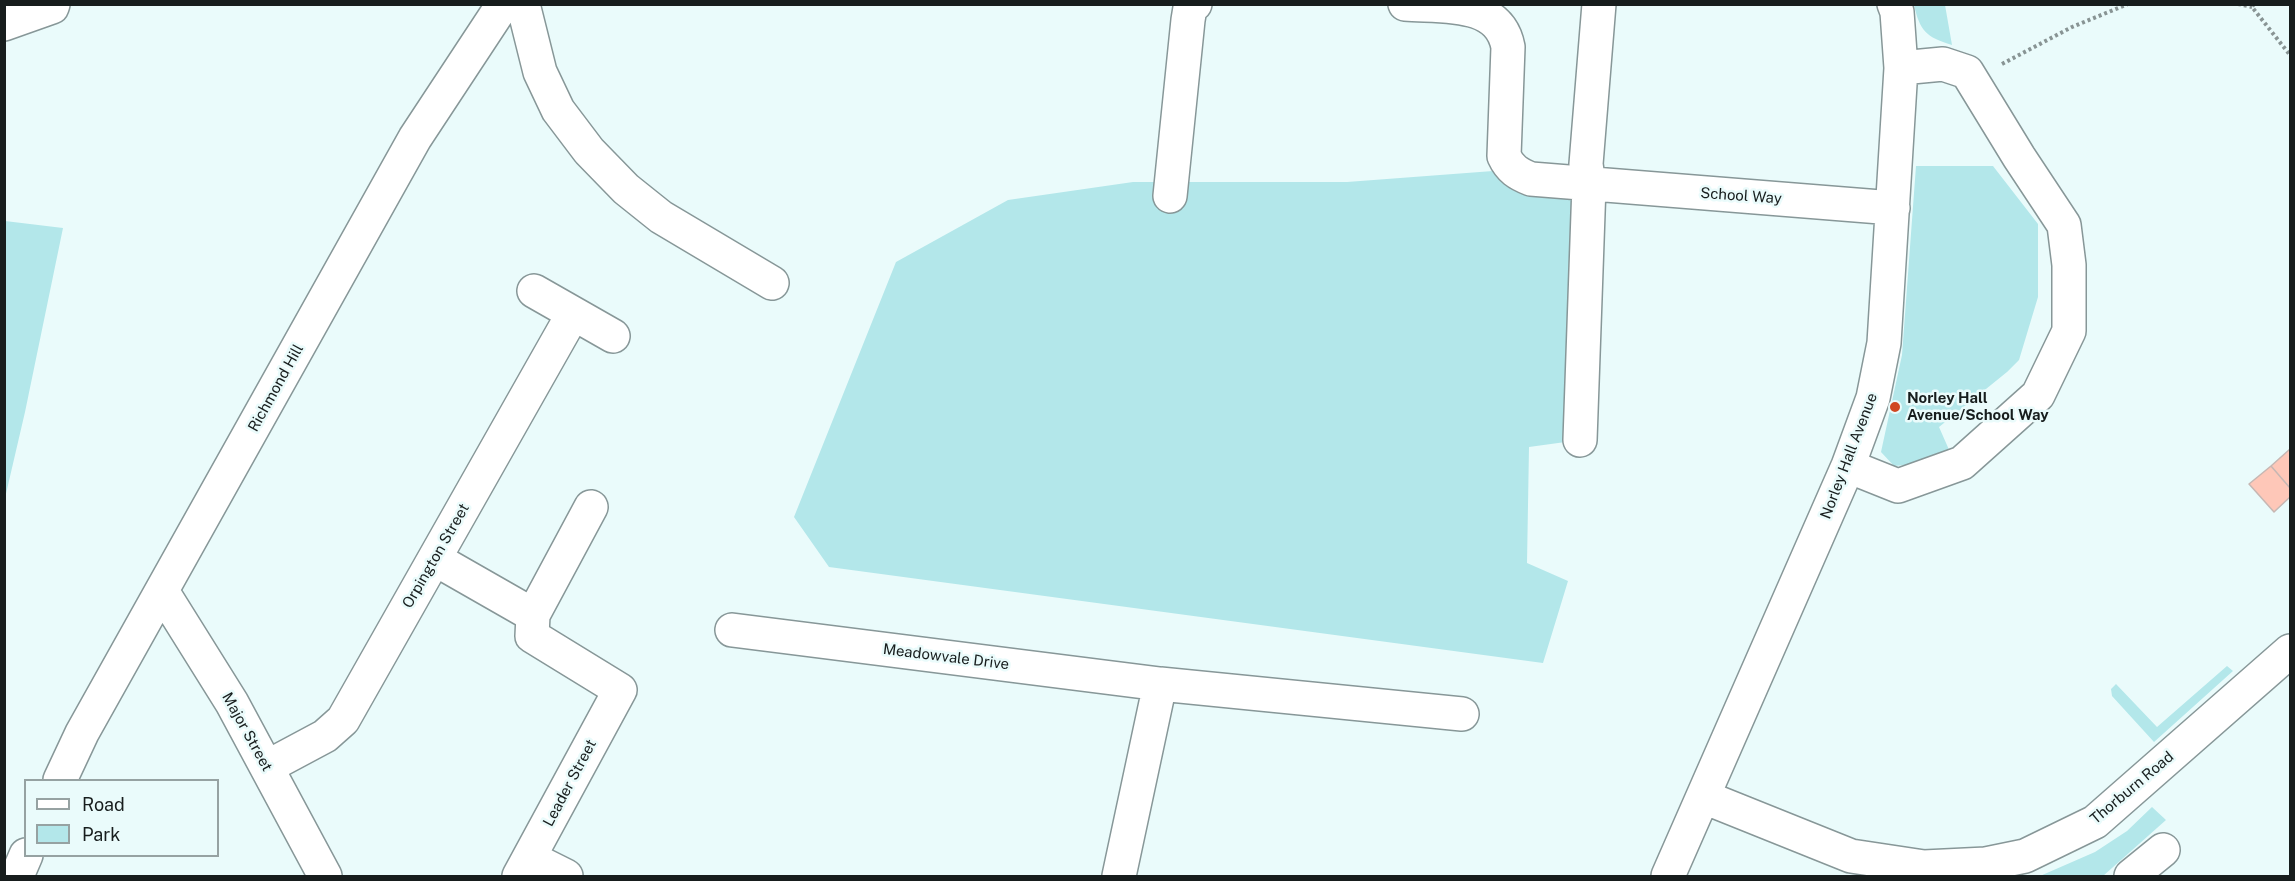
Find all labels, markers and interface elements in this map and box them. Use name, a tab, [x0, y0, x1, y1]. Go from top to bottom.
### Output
street label: School Way	[1700, 184, 1782, 208]
street label: Richmond Hill	[245, 341, 307, 435]
place label: Norley Hall Avenue/School Way	[1907, 389, 2049, 424]
street label: Norley Hall Avenue	[1817, 390, 1881, 522]
marker: Norley Hall Avenue/School Way	[1888, 400, 1902, 414]
street label: Orpington Street	[399, 500, 473, 612]
street label: Meadowvale Drive	[882, 640, 1010, 674]
street label: Major Street	[218, 689, 276, 775]
street label: Leader Street	[540, 736, 600, 830]
street label: Thorburn Road	[2087, 748, 2177, 828]
legend	[24, 779, 219, 857]
text: Road	[82, 794, 125, 815]
text: Park	[82, 824, 120, 845]

